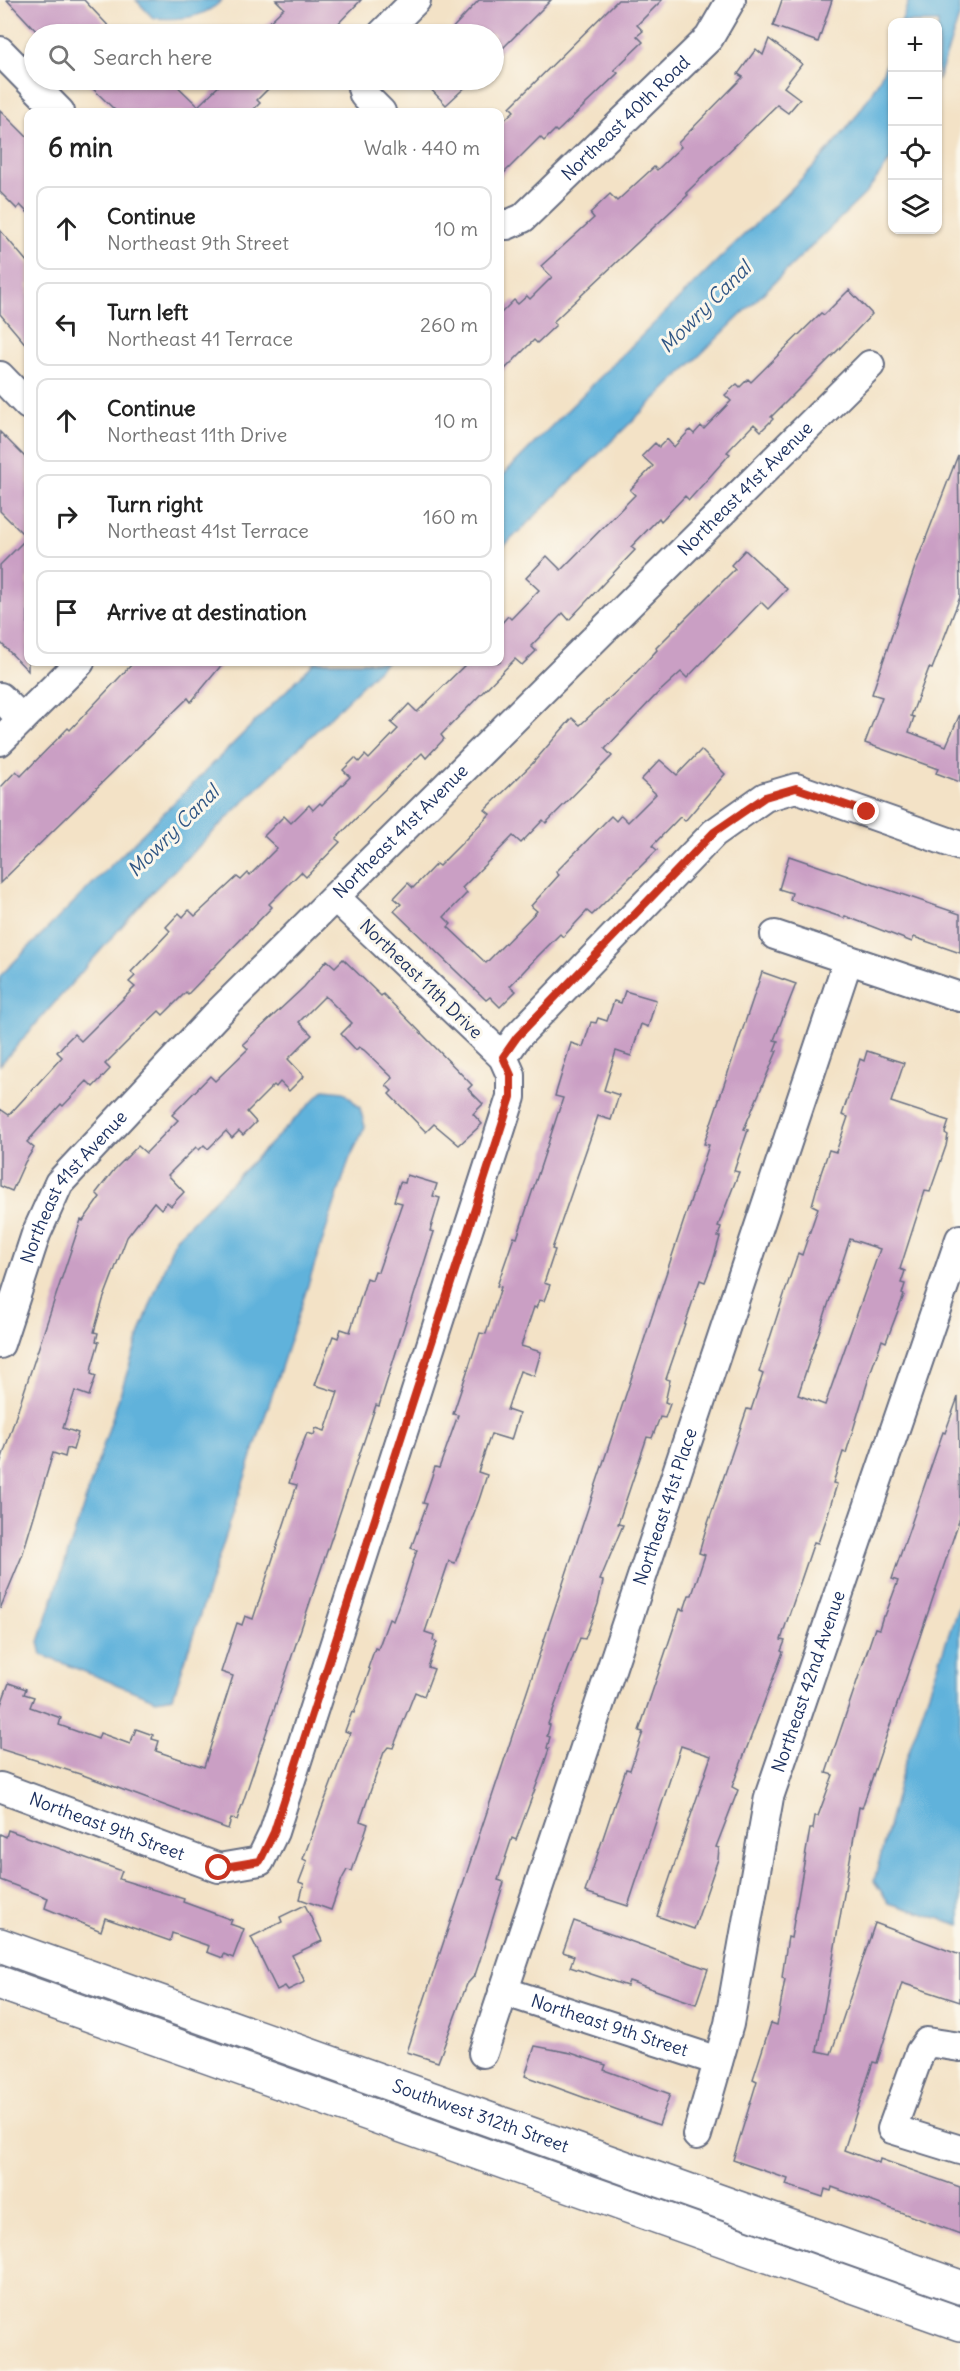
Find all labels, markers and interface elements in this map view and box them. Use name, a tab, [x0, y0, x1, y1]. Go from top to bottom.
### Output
map controls	[888, 18, 942, 234]
button: +	[888, 18, 942, 72]
search box	[24, 24, 504, 90]
icon: search	[45, 41, 78, 74]
text: Search here	[93, 43, 212, 71]
street label: Northeast 40th Road	[556, 50, 695, 185]
button: −	[888, 72, 942, 126]
button: locate	[888, 126, 942, 180]
text: 6 min	[48, 131, 113, 164]
text: Walk · 440 m	[364, 135, 480, 160]
button: layers	[888, 180, 942, 234]
text: Continue	[107, 202, 196, 230]
icon: ahead	[50, 212, 83, 245]
text: 10 m	[435, 216, 478, 241]
text: Northeast 9th Street	[107, 230, 289, 255]
water label: Mowry Canal	[654, 254, 757, 358]
text: Turn left	[107, 298, 188, 326]
icon: left	[50, 308, 83, 341]
text: 260 m	[420, 312, 478, 337]
text: Northeast 41 Terrace	[107, 326, 293, 351]
text: Continue	[107, 394, 196, 422]
icon: ahead	[50, 404, 83, 437]
text: 10 m	[435, 408, 478, 433]
street label: Northeast 41st Avenue	[673, 416, 817, 561]
text: Northeast 11th Drive	[107, 422, 287, 447]
text: Turn right	[107, 490, 203, 518]
icon: right	[50, 500, 83, 533]
text: 160 m	[423, 504, 478, 529]
text: Northeast 41st Terrace	[107, 518, 309, 543]
icon: arrive	[50, 596, 83, 629]
text: Arrive at destination	[107, 598, 307, 626]
street label: Northeast 41st Avenue	[328, 759, 473, 903]
water label: Mowry Canal	[122, 778, 225, 882]
route end	[853, 798, 879, 824]
street label: Northeast 11th Drive	[355, 914, 488, 1043]
street label: Northeast 41st Avenue	[15, 1105, 132, 1266]
street label: Northeast 41st Place	[628, 1425, 702, 1588]
street label: Northeast 42nd Avenue	[766, 1587, 850, 1775]
street label: Northeast 9th Street	[26, 1787, 188, 1865]
route start	[205, 1854, 231, 1880]
street label: Northeast 9th Street	[528, 1989, 691, 2062]
street label: Southwest 312th Street	[389, 2074, 572, 2158]

